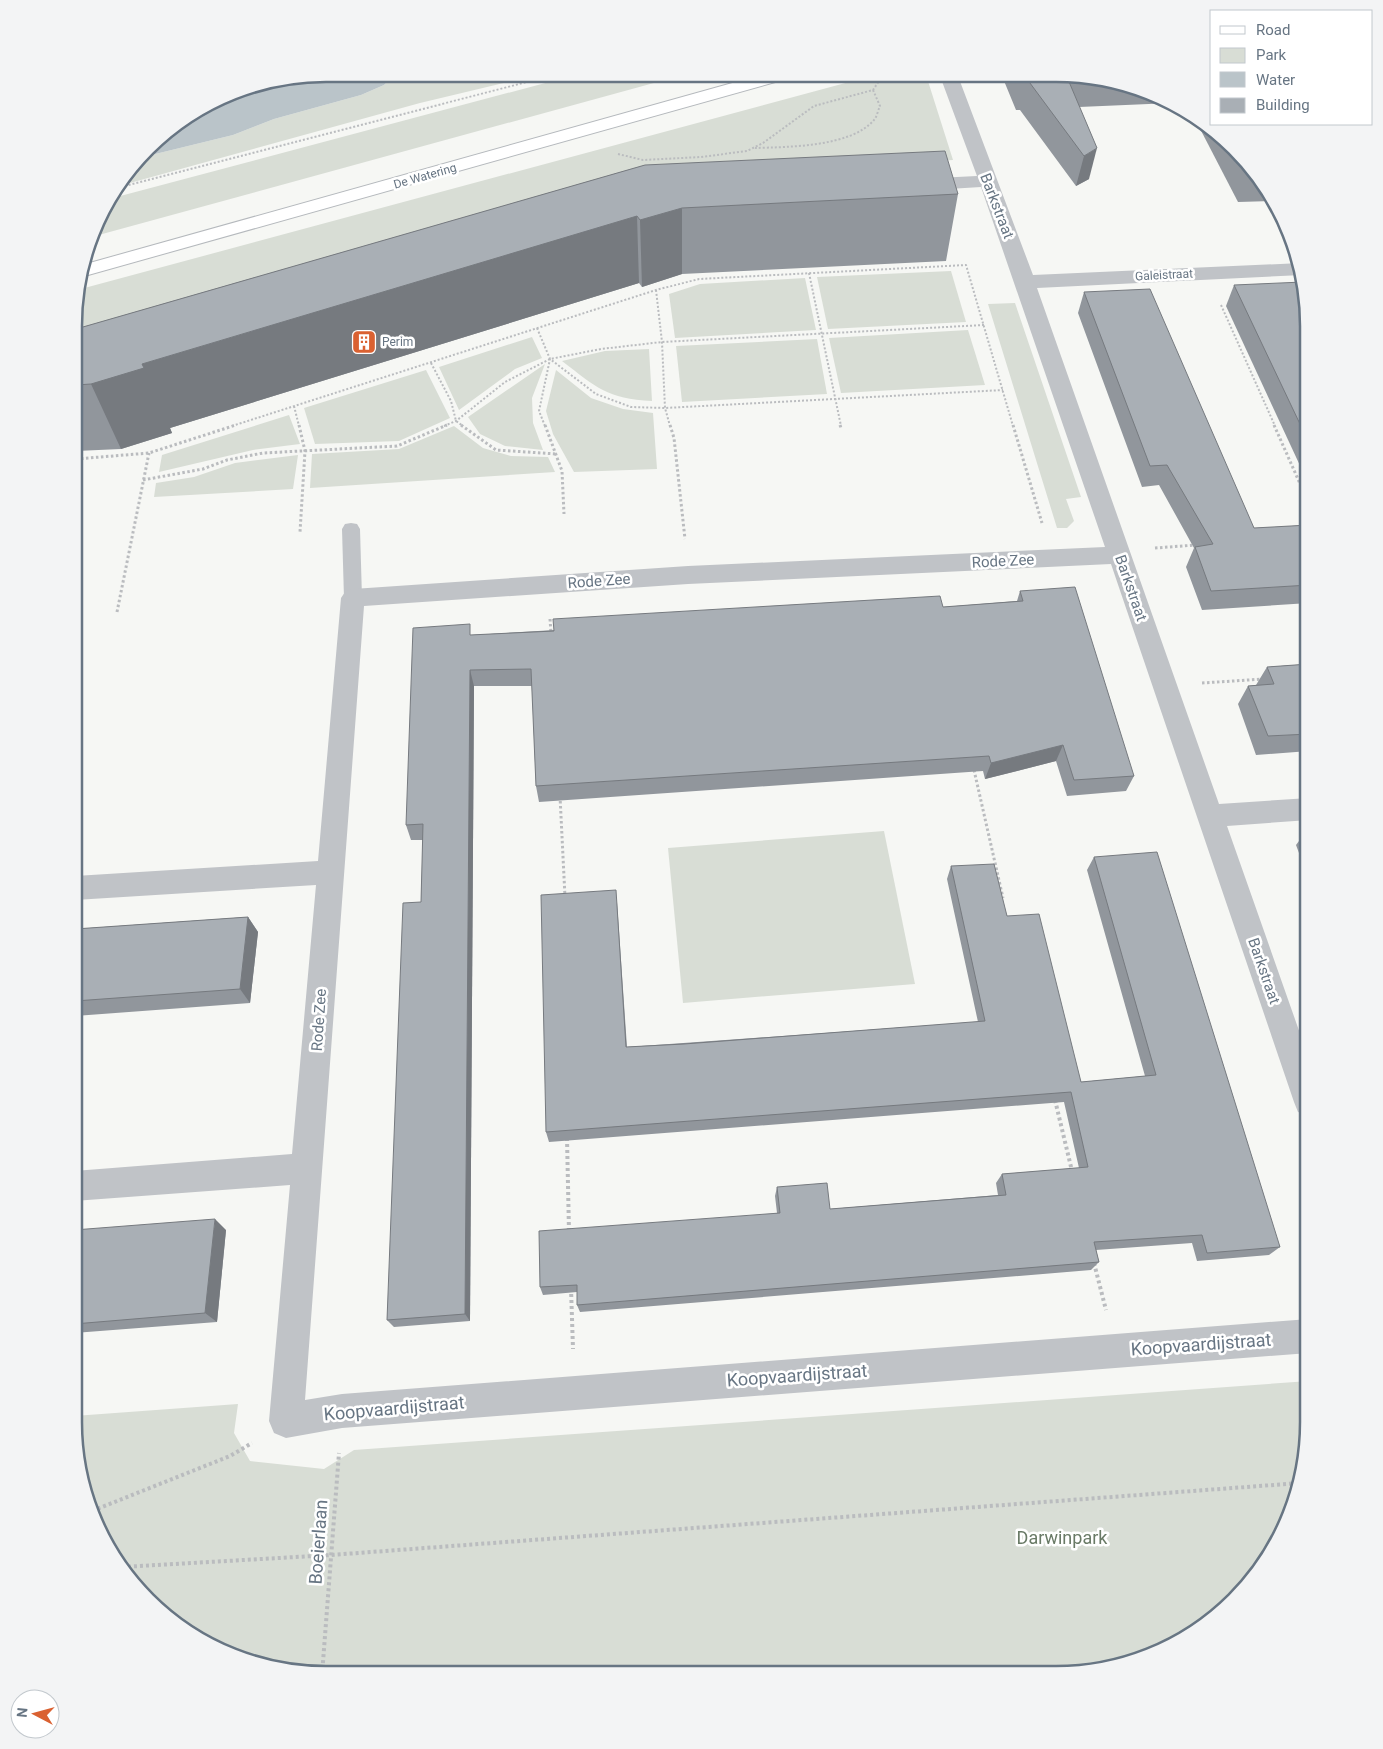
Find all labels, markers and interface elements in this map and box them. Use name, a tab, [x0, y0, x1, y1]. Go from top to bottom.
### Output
legend	[1210, 10, 1373, 125]
text: Road	[1256, 21, 1290, 39]
text: Park	[1256, 46, 1287, 64]
text: Water	[1256, 71, 1295, 89]
text: Building	[1256, 96, 1310, 114]
street label: De Watering	[392, 160, 458, 192]
street label: Barkstraat	[976, 171, 1018, 241]
street label: Galeistraat	[1135, 266, 1193, 284]
building icon: Perim	[351, 329, 377, 355]
place label: Perim	[382, 335, 413, 349]
street label: Rode Zee	[971, 550, 1035, 572]
street label: Barkstraat	[1111, 553, 1151, 624]
street label: Rode Zee	[567, 570, 631, 592]
street label: Barkstraat	[1244, 936, 1284, 1007]
street label: Rode Zee	[308, 988, 330, 1052]
street label: Koopvaardijstraat	[1130, 1329, 1272, 1359]
street label: Koopvaardijstraat	[726, 1360, 868, 1390]
street label: Koopvaardijstraat	[323, 1391, 465, 1425]
street label: Boeierlaan	[305, 1499, 331, 1585]
park label: Darwinpark	[1017, 1527, 1108, 1548]
north arrow	[10, 1689, 60, 1739]
text: N	[14, 1707, 31, 1718]

